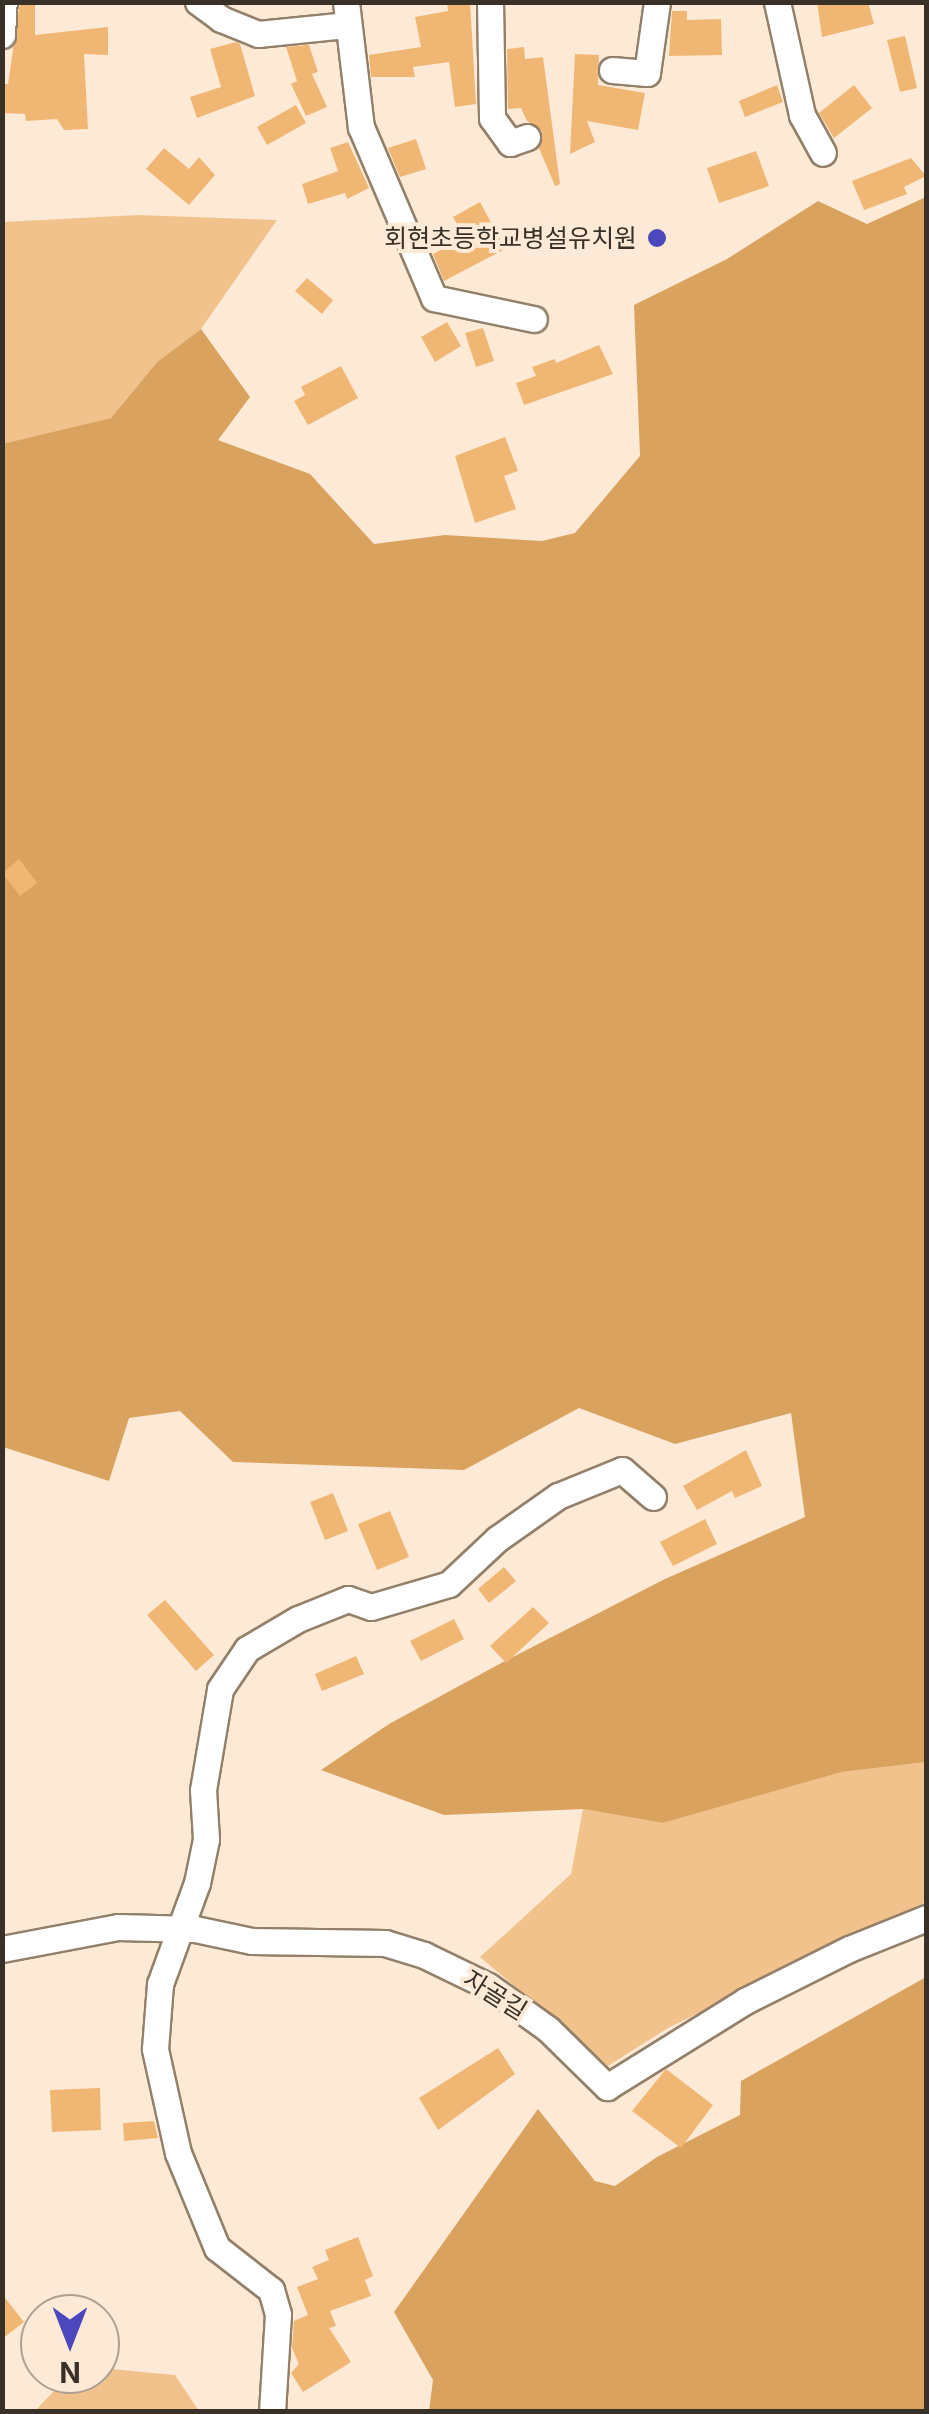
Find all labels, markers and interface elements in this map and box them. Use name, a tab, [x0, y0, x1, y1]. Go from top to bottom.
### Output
place label: 회현초등학교병설유치원	[384, 223, 637, 253]
marker: 회현초등학교병설유치원	[646, 227, 668, 249]
street label: 자골길	[458, 1964, 532, 2026]
north arrow	[20, 2294, 120, 2394]
text: N	[59, 2355, 81, 2389]

